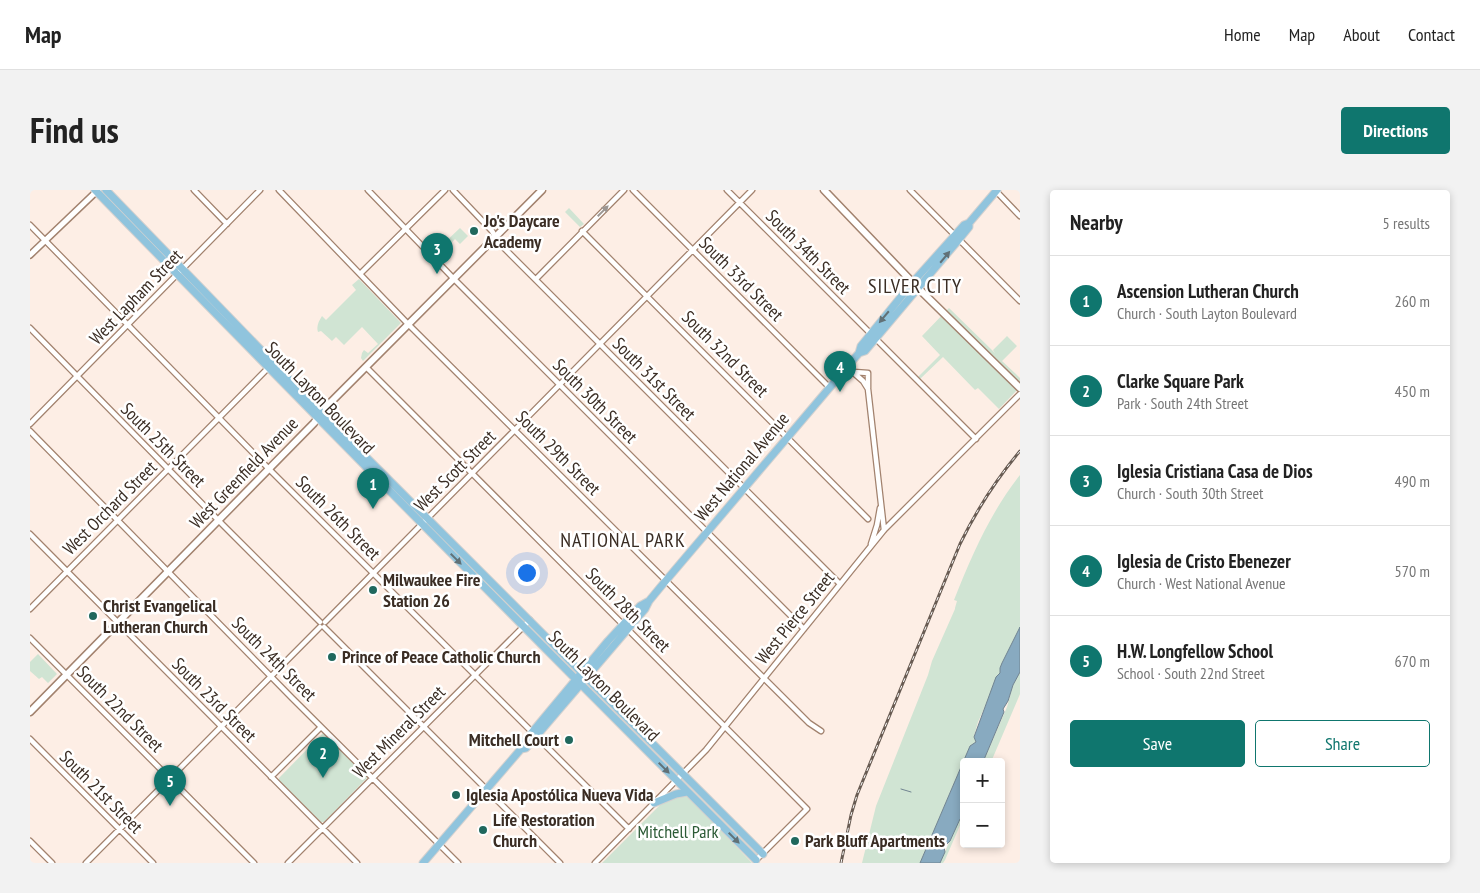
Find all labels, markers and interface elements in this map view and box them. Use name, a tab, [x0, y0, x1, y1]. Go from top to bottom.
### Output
text: Map	[25, 19, 62, 50]
text: Home	[1224, 23, 1261, 46]
text: Map	[1289, 23, 1315, 46]
text: About	[1343, 23, 1380, 46]
text: Contact	[1408, 23, 1455, 46]
text: Find us	[30, 107, 119, 153]
button: Directions	[1341, 107, 1450, 154]
one-way arrow	[597, 205, 609, 217]
street label: South 34th Street	[761, 205, 855, 299]
place label: Jo's Daycare Academy	[483, 209, 560, 253]
text: Nearby	[1070, 209, 1123, 236]
text: 5 results	[1383, 213, 1430, 233]
marker: Jo's Daycare Academy	[468, 225, 480, 237]
street label: South 33rd Street	[694, 232, 788, 326]
pin: 3	[421, 233, 453, 274]
street label: West Lapham Street	[84, 244, 187, 349]
one-way arrow	[940, 250, 951, 263]
district label: SILVER CITY	[868, 273, 962, 299]
text: Ascension Lutheran Church	[1117, 279, 1299, 303]
text: 1	[1082, 291, 1090, 311]
text: 260 m	[1395, 291, 1430, 311]
text: Church · South Layton Boulevard	[1117, 303, 1297, 323]
street label: South 32nd Street	[677, 306, 773, 402]
one-way arrow	[879, 310, 890, 323]
street label: South 31st Street	[608, 332, 701, 425]
street label: South Layton Boulevard	[261, 337, 380, 459]
pin: 4	[824, 351, 856, 392]
street label: South 30th Street	[548, 354, 642, 448]
text: Clarke Square Park	[1117, 369, 1244, 393]
text: 2	[1082, 381, 1090, 401]
text: 450 m	[1395, 381, 1430, 401]
text: Park · South 24th Street	[1117, 393, 1248, 413]
street label: South 25th Street	[116, 398, 210, 492]
street label: South 29th Street	[511, 406, 605, 500]
street label: West National Avenue	[689, 407, 794, 526]
street label: West Greenfield Avenue	[185, 412, 303, 533]
street label: West Scott Street	[409, 425, 500, 516]
street label: West Orchard Street	[58, 456, 162, 560]
text: Iglesia Cristiana Casa de Dios	[1117, 459, 1313, 483]
pin: 1	[357, 468, 389, 509]
street label: South 26th Street	[291, 471, 385, 565]
text: 3	[1082, 471, 1090, 491]
text: 490 m	[1395, 471, 1430, 491]
text: Church · South 30th Street	[1117, 483, 1264, 503]
district label: NATIONAL PARK	[560, 527, 686, 553]
text: Iglesia de Cristo Ebenezer	[1117, 549, 1291, 573]
one-way arrow	[450, 552, 462, 564]
your location	[514, 560, 540, 586]
text: 4	[1082, 561, 1090, 581]
text: 570 m	[1395, 561, 1430, 581]
street label: South 28th Street	[581, 563, 675, 657]
street label: West Pierce Street	[750, 567, 839, 669]
place label: Milwaukee Fire Station 26	[383, 568, 481, 612]
text: Church · West National Avenue	[1117, 573, 1286, 593]
marker: Milwaukee Fire Station 26	[367, 584, 379, 596]
place label: Christ Evangelical Lutheran Church	[103, 594, 217, 638]
marker: Christ Evangelical Lutheran Church	[87, 610, 99, 622]
street label: South 24th Street	[227, 612, 321, 706]
street label: South Layton Boulevard	[544, 625, 665, 746]
text: H.W. Longfellow School	[1117, 639, 1273, 663]
place label: Prince of Peace Catholic Church	[342, 645, 540, 668]
marker: Prince of Peace Catholic Church	[326, 651, 338, 663]
text: 5	[1082, 651, 1090, 671]
text: 670 m	[1395, 651, 1430, 671]
street label: South 23rd Street	[167, 653, 261, 747]
street label: South 22nd Street	[72, 661, 168, 757]
text: School · South 22nd Street	[1117, 663, 1265, 683]
street label: West Mineral Street	[347, 680, 450, 783]
button: Save	[1070, 720, 1245, 767]
button: Share	[1255, 720, 1430, 767]
place label: Mitchell Court	[469, 728, 560, 751]
marker: Mitchell Court	[563, 734, 575, 746]
pin: 2	[307, 737, 339, 778]
street label: South 21st Street	[55, 745, 148, 838]
map controls	[960, 758, 1005, 848]
button: +	[960, 758, 1005, 803]
one-way arrow	[658, 762, 670, 774]
pin: 5	[154, 765, 186, 806]
place label: Iglesia Apostólica Nueva Vida	[466, 783, 653, 806]
marker: Iglesia Apostólica Nueva Vida	[450, 789, 462, 801]
button: −	[960, 803, 1005, 848]
place label: Life Restoration Church	[493, 808, 595, 852]
park label: Mitchell Park	[638, 820, 718, 843]
marker: Life Restoration Church	[477, 824, 489, 836]
place label: Park Bluff Apartments	[805, 829, 945, 852]
one-way arrow	[728, 832, 740, 844]
marker: Park Bluff Apartments	[789, 835, 801, 847]

